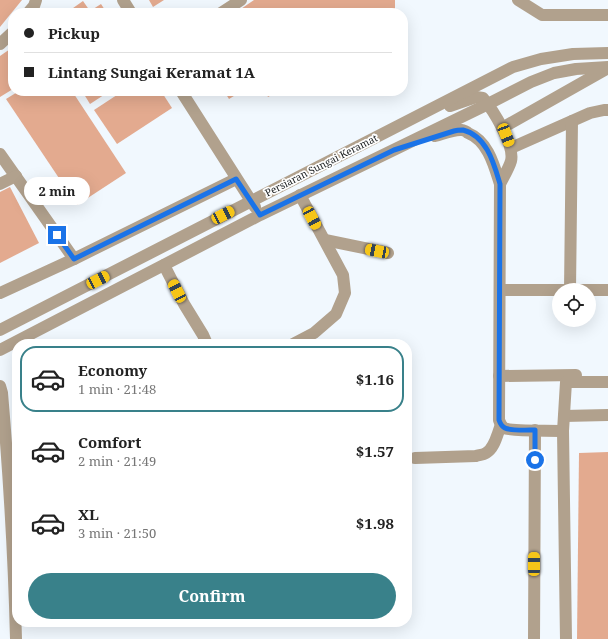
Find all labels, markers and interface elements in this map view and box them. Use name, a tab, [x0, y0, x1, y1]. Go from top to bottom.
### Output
text: Pickup	[48, 23, 100, 43]
text: Lintang Sungai Keramat 1A	[48, 62, 255, 82]
car	[496, 122, 516, 148]
street label: Persiaran Sungai Keramat	[262, 130, 380, 200]
callout: 2 min	[24, 177, 90, 205]
text: 2 min	[39, 182, 75, 200]
car	[210, 204, 236, 226]
car	[301, 205, 323, 231]
route end	[48, 226, 66, 244]
car	[364, 243, 390, 259]
car	[85, 269, 111, 291]
car	[166, 278, 188, 304]
map controls	[552, 283, 596, 327]
button: locate	[552, 283, 596, 327]
text: Economy	[78, 360, 147, 380]
icon: car	[30, 361, 66, 397]
text: $1.16	[356, 369, 394, 389]
text: 1 min · 21:48	[78, 380, 156, 398]
text: Comfort	[78, 432, 141, 452]
icon: car	[30, 433, 66, 469]
text: $1.57	[356, 441, 394, 461]
route start	[526, 451, 544, 469]
text: 2 min · 21:49	[78, 452, 156, 470]
text: XL	[78, 504, 99, 524]
icon: car	[30, 505, 66, 541]
text: $1.98	[356, 513, 394, 533]
text: 3 min · 21:50	[78, 524, 156, 542]
car	[528, 552, 540, 576]
button: Confirm	[28, 573, 396, 619]

